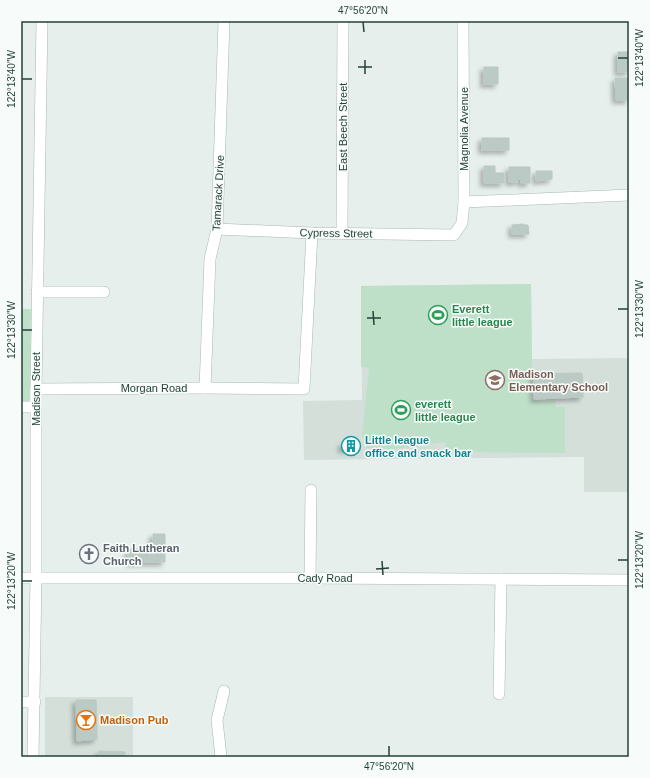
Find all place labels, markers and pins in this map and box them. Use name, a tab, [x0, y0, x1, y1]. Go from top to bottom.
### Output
place label: Everett little league	[452, 303, 513, 328]
sports icon: Everett little league	[427, 304, 449, 326]
place label: Madison Elementary School	[509, 368, 608, 393]
school or university icon: Madison Elementary School	[484, 369, 506, 391]
place label: everett little league	[415, 398, 476, 423]
sports icon: everett little league	[390, 399, 412, 421]
place label: Little league office and snack bar	[365, 434, 472, 459]
building icon: Little league office and snack bar	[340, 435, 362, 457]
place label: Faith Lutheran Church	[103, 542, 180, 567]
church icon: Faith Lutheran Church	[78, 543, 100, 565]
bar icon: Madison Pub	[75, 709, 97, 731]
place label: Madison Pub	[100, 714, 169, 726]

